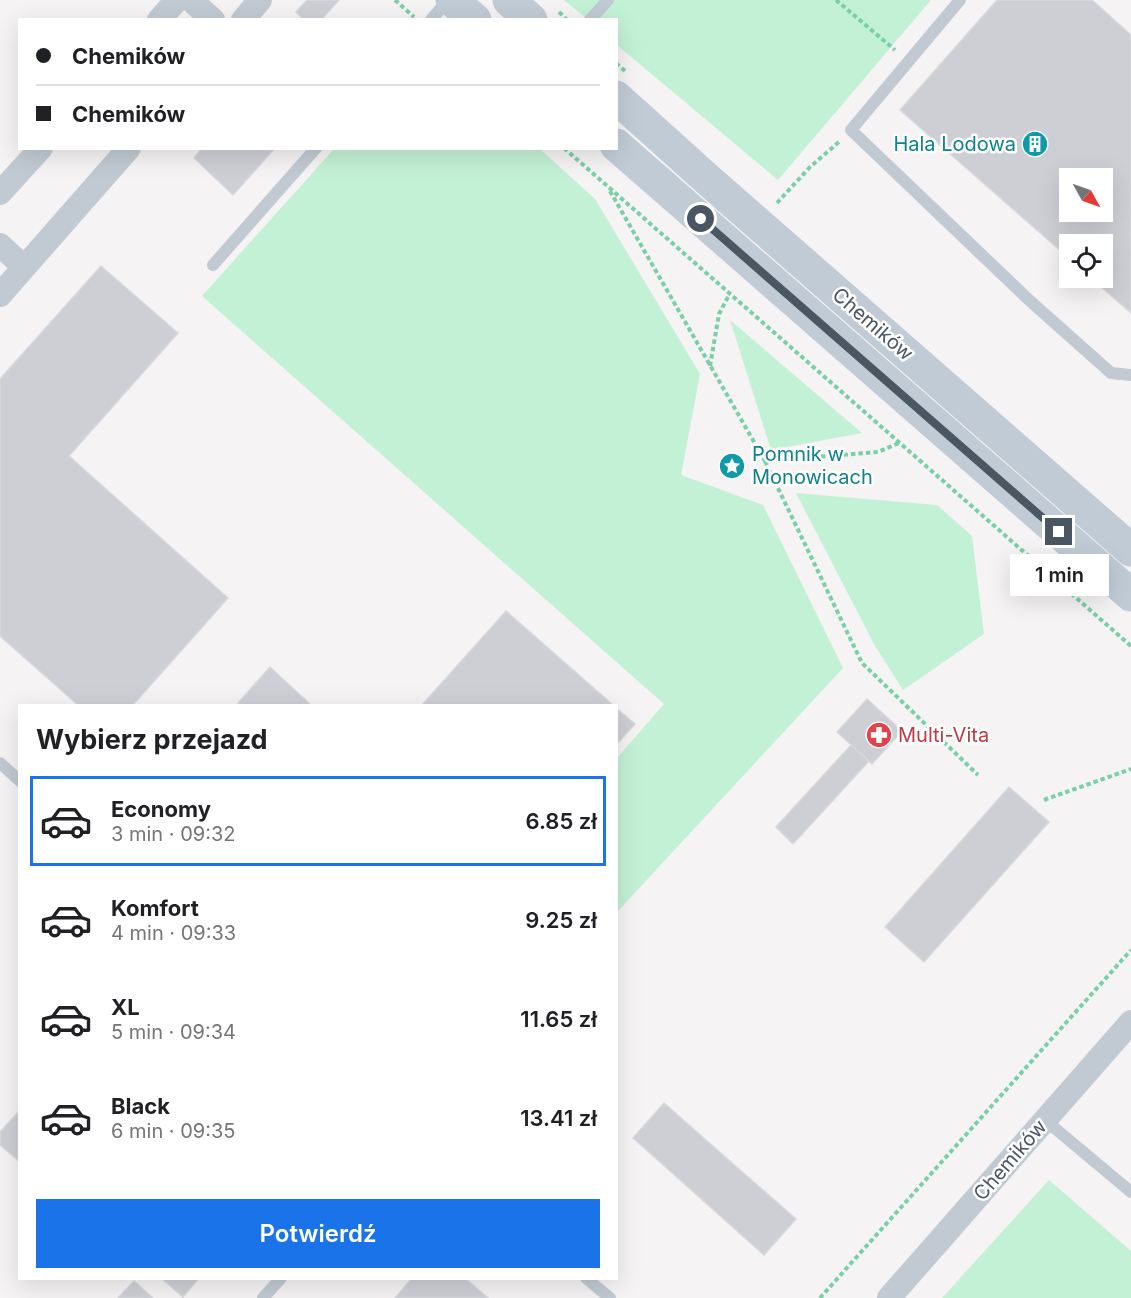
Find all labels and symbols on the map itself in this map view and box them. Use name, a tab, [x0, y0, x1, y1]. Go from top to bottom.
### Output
building icon: Hala Lodowa	[1020, 129, 1050, 159]
place label: Hala Lodowa	[893, 132, 1016, 156]
north arrow	[1059, 168, 1113, 222]
route start	[687, 205, 714, 232]
street label: Chemików	[828, 282, 918, 366]
place label: Pomnik w Monowicach	[752, 442, 873, 489]
place icon: Pomnik w Monowicach	[717, 451, 747, 481]
route end	[1045, 518, 1072, 545]
callout: 1 min	[1010, 553, 1108, 595]
pharmacy icon: Multi-Vita	[864, 720, 894, 750]
place label: Multi-Vita	[898, 723, 989, 747]
street label: Chemików	[968, 1115, 1052, 1205]

